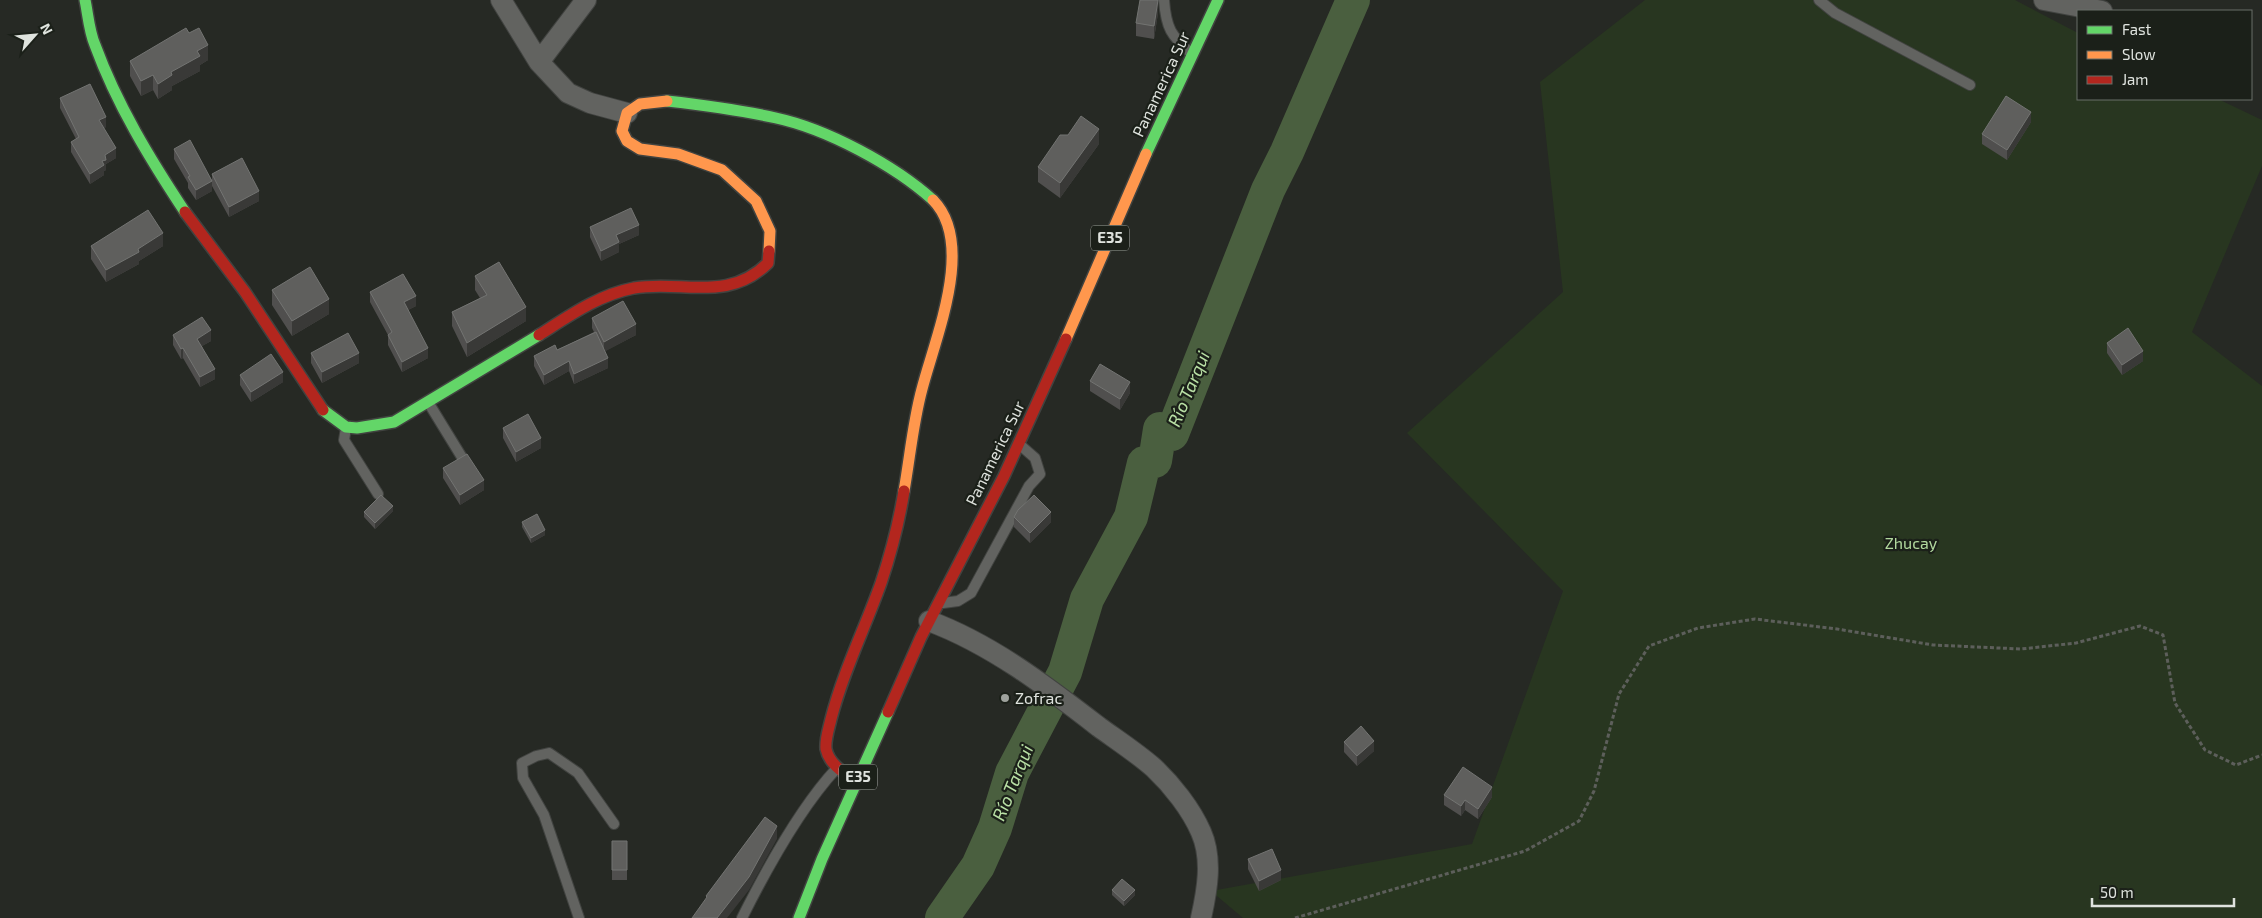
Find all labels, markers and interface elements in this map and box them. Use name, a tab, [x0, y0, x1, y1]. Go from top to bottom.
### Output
north arrow	[10, 10, 60, 60]
legend	[2077, 10, 2252, 100]
text: Fast	[2122, 20, 2152, 38]
text: N	[37, 21, 57, 37]
street label: Panamerica Sur	[1128, 28, 1193, 139]
text: Slow	[2122, 45, 2156, 63]
text: Jam	[2122, 70, 2148, 88]
road number: E35	[1091, 226, 1129, 250]
water label: Río Tarqui	[1162, 347, 1214, 430]
street label: Panamerica Sur	[961, 397, 1028, 508]
park label: Zhucay	[1885, 533, 1938, 552]
place label: Zofrac	[1015, 688, 1062, 707]
marker: Zofrac	[999, 692, 1011, 704]
water label: Río Tarqui	[987, 741, 1037, 824]
road number: E35	[839, 764, 877, 790]
scale bar	[2092, 876, 2234, 908]
text: 50 m	[2100, 883, 2134, 901]

